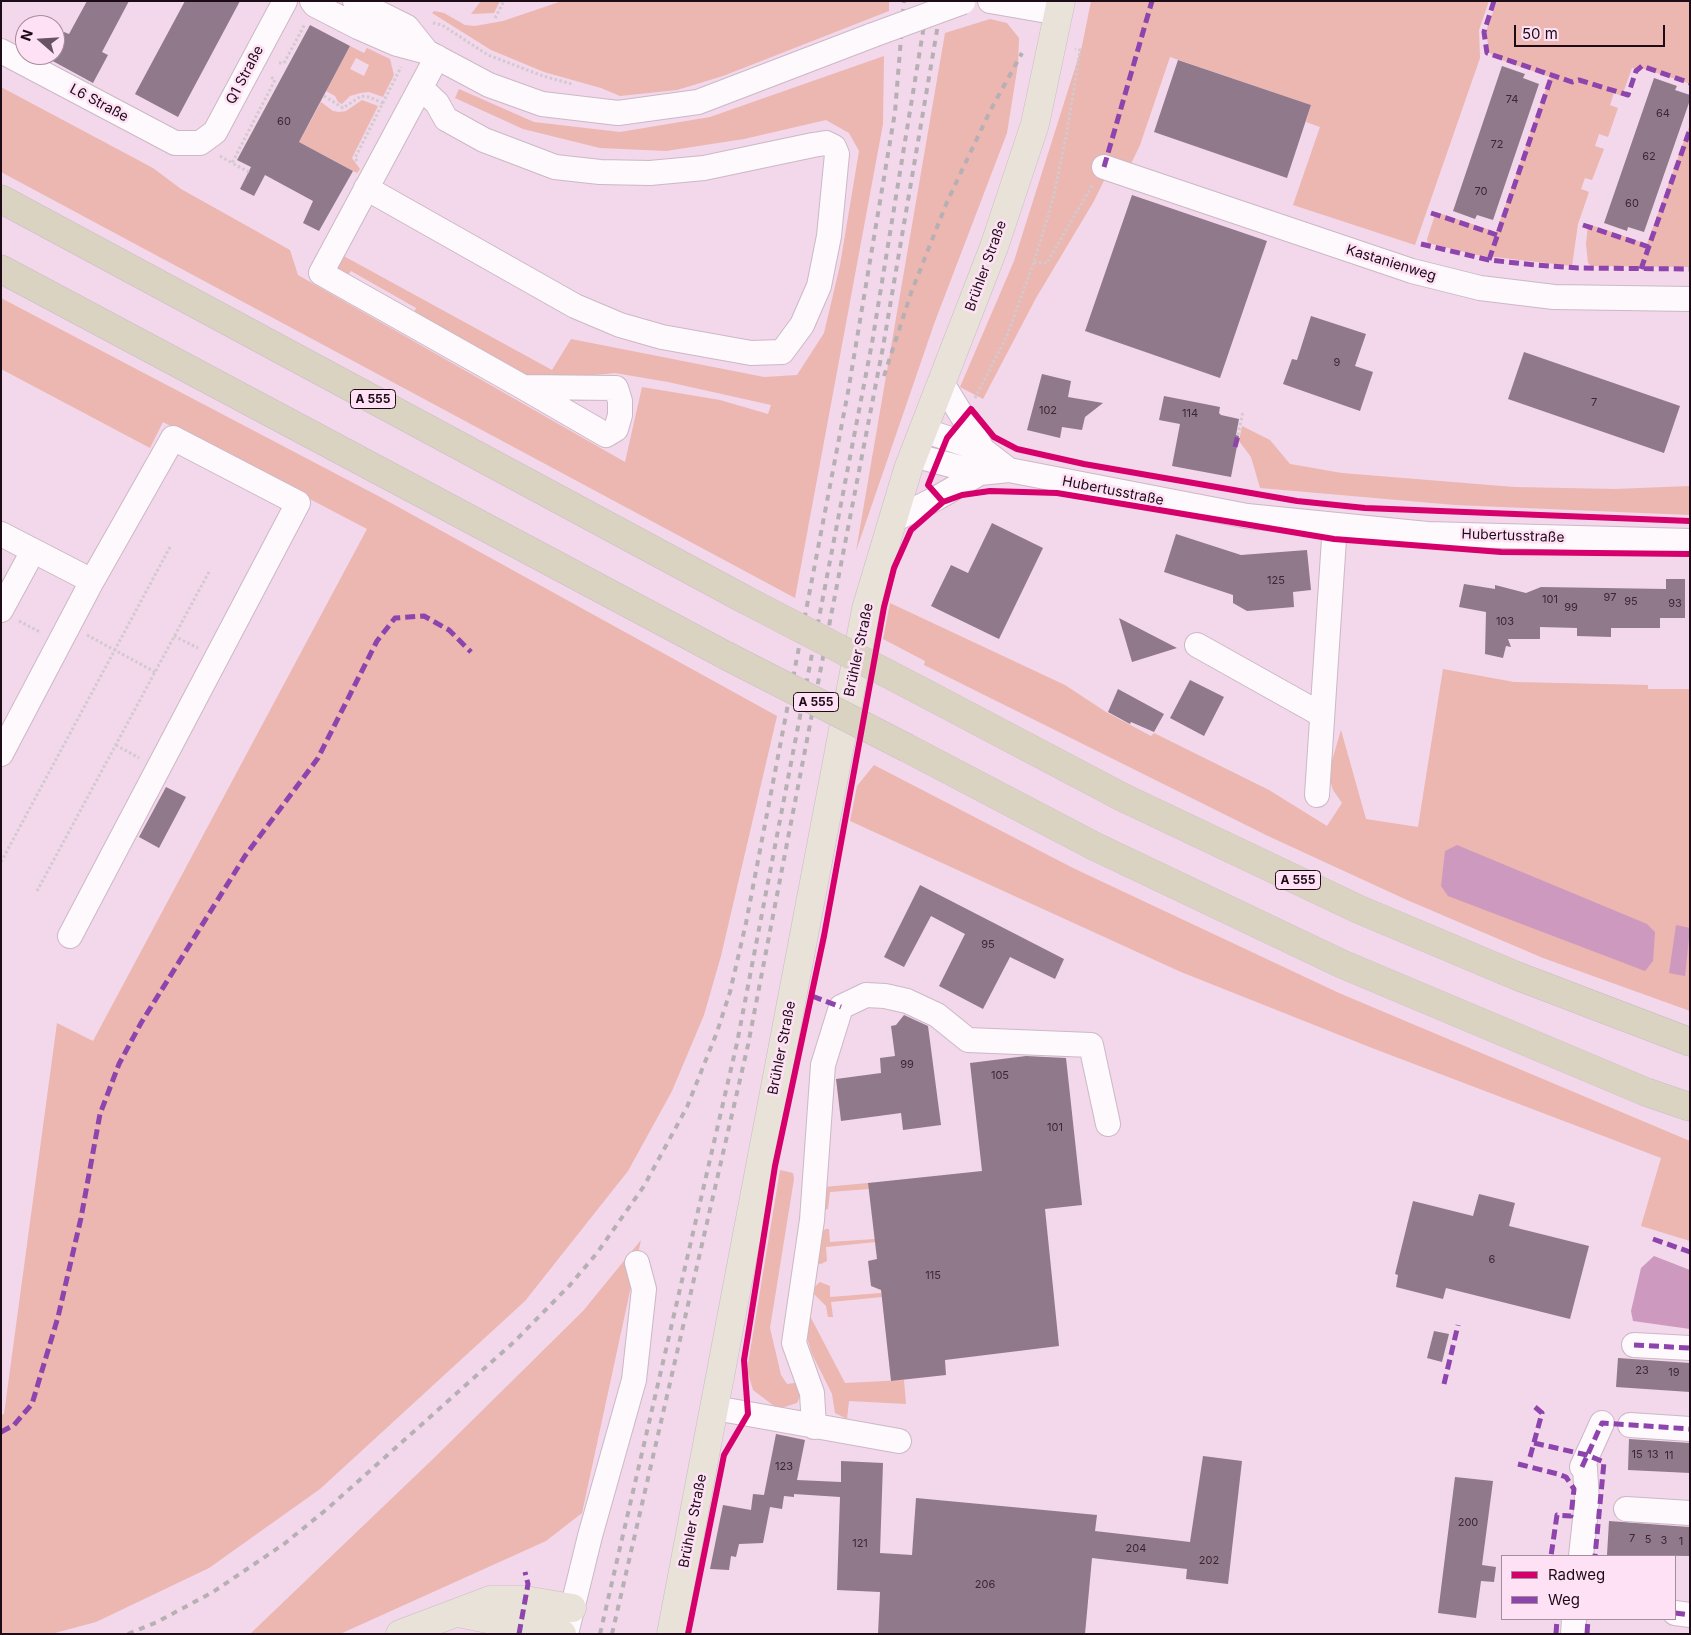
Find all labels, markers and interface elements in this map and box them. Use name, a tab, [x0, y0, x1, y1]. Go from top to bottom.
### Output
north arrow	[15, 15, 65, 65]
scale bar	[1516, 15, 1667, 47]
text: 50 m	[1522, 24, 1558, 43]
text: N	[17, 27, 36, 43]
street label: Q1 Straße	[223, 43, 267, 107]
street label: L6 Straße	[67, 81, 131, 125]
house number: 74	[1506, 93, 1518, 107]
house number: 64	[1656, 107, 1670, 121]
house number: 60	[277, 115, 291, 129]
house number: 72	[1491, 138, 1503, 152]
house number: 62	[1642, 150, 1656, 164]
house number: 70	[1475, 185, 1487, 199]
house number: 60	[1625, 197, 1639, 211]
street label: Brühler Straße	[962, 218, 1010, 314]
street label: Kastanienweg	[1344, 241, 1438, 285]
house number: 9	[1334, 356, 1340, 370]
road number: A 555	[350, 389, 396, 408]
house number: 7	[1591, 396, 1597, 410]
house number: 102	[1039, 404, 1057, 418]
house number: 114	[1182, 407, 1198, 421]
street label: Hubertusstraße	[1061, 473, 1165, 509]
street label: Hubertusstraße	[1461, 526, 1565, 546]
house number: 125	[1267, 574, 1285, 588]
house number: 97	[1604, 591, 1616, 605]
house number: 101	[1542, 593, 1558, 607]
house number: 95	[1624, 595, 1638, 609]
house number: 93	[1668, 597, 1682, 611]
house number: 99	[1564, 601, 1578, 615]
street label: Brühler Straße	[841, 602, 877, 698]
house number: 103	[1496, 615, 1514, 629]
road number: A 555	[794, 692, 838, 712]
road number: A 555	[1276, 870, 1320, 890]
house number: 95	[981, 938, 995, 952]
street label: Brühler Straße	[765, 1000, 799, 1096]
house number: 99	[900, 1058, 914, 1072]
house number: 105	[991, 1069, 1009, 1083]
house number: 101	[1047, 1121, 1063, 1135]
house number: 6	[1489, 1253, 1495, 1267]
house number: 115	[925, 1269, 941, 1283]
house number: 23	[1635, 1364, 1649, 1378]
house number: 19	[1668, 1366, 1680, 1380]
house number: 15	[1631, 1448, 1643, 1462]
house number: 13	[1647, 1448, 1659, 1462]
house number: 11	[1665, 1449, 1673, 1463]
house number: 123	[775, 1460, 793, 1474]
street label: Brühler Straße	[676, 1473, 710, 1569]
house number: 200	[1458, 1516, 1478, 1530]
house number: 7	[1629, 1532, 1635, 1546]
house number: 5	[1645, 1533, 1651, 1547]
house number: 3	[1661, 1534, 1667, 1548]
house number: 1	[1679, 1535, 1683, 1549]
house number: 121	[852, 1537, 868, 1551]
house number: 204	[1126, 1542, 1146, 1556]
house number: 202	[1199, 1554, 1219, 1568]
legend	[1501, 1555, 1676, 1620]
text: Radweg	[1548, 1565, 1605, 1584]
house number: 206	[975, 1578, 995, 1592]
text: Weg	[1548, 1590, 1580, 1609]

